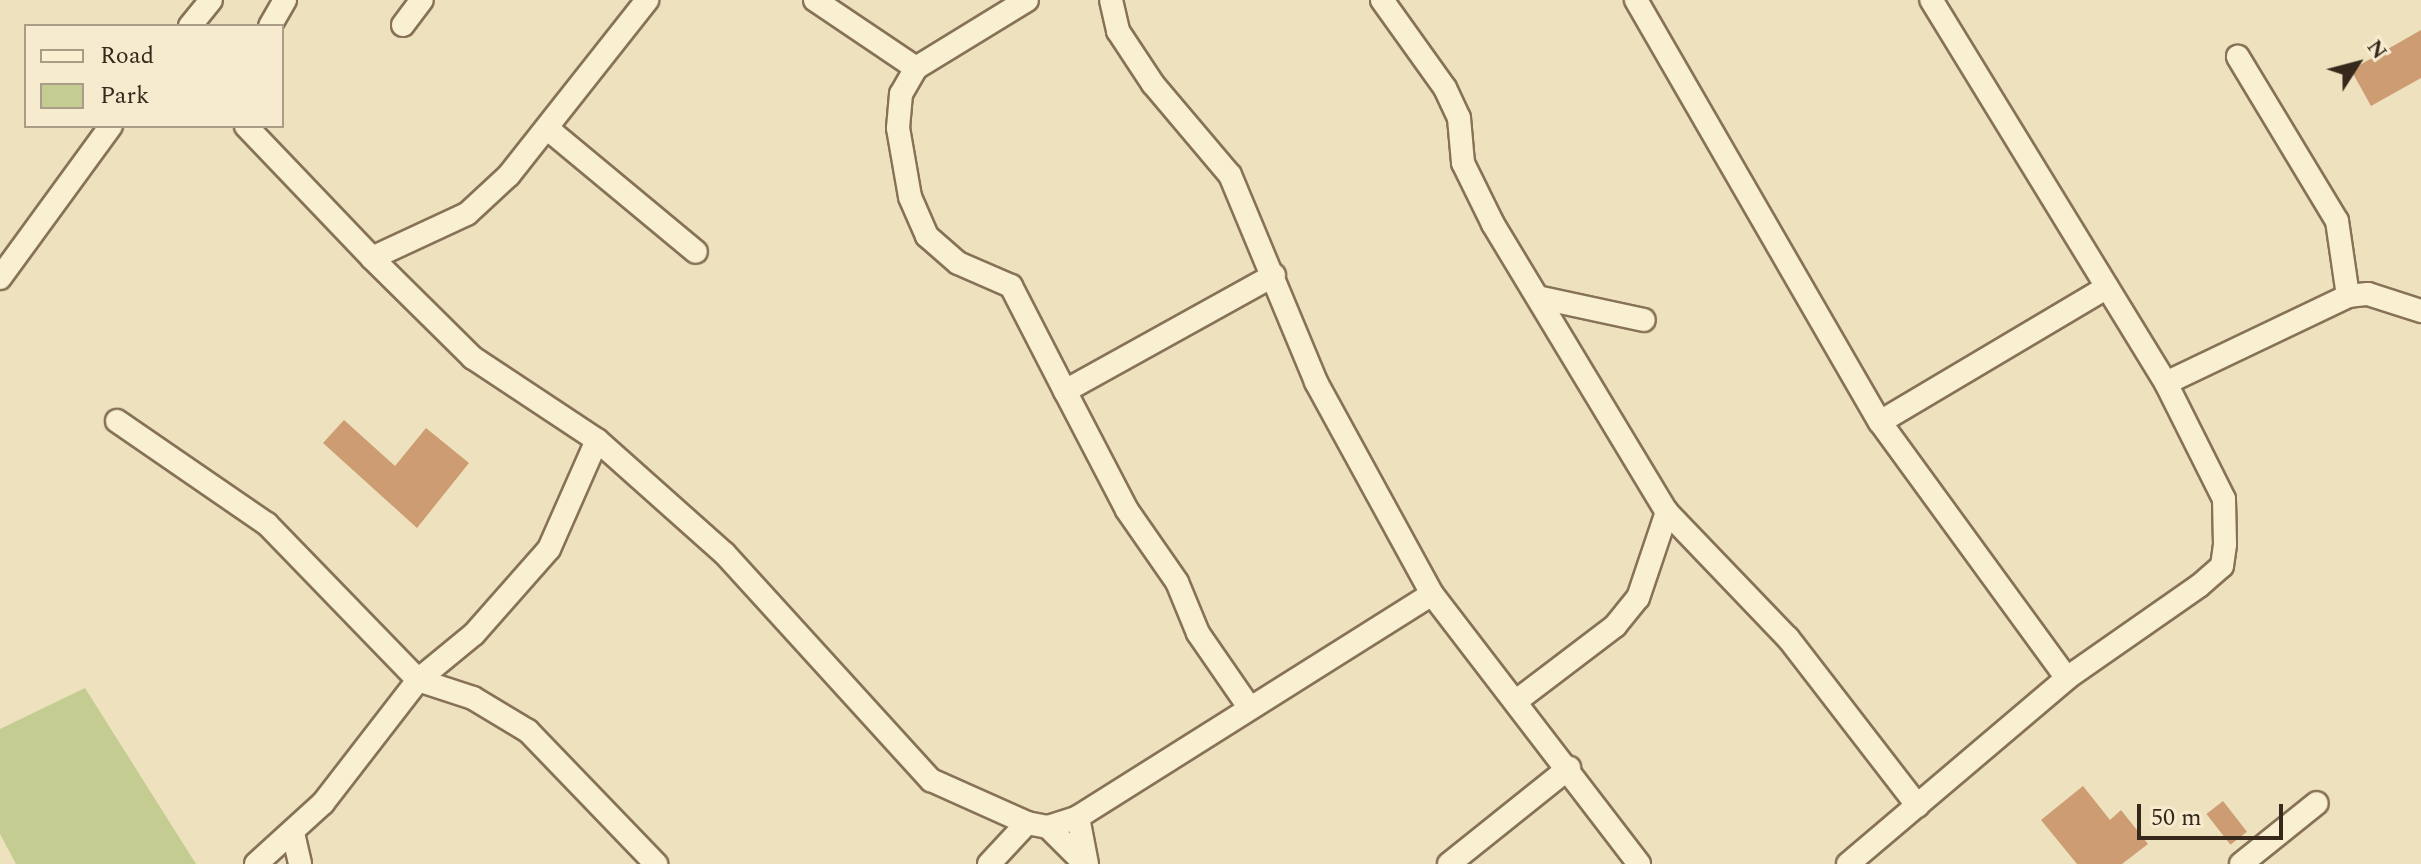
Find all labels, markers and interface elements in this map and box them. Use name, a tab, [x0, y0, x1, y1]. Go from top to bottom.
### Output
legend	[24, 24, 284, 128]
north arrow	[2317, 24, 2397, 104]
text: N	[2358, 33, 2395, 67]
text: Road	[100, 38, 154, 74]
text: Park	[100, 78, 150, 114]
scale bar	[2141, 788, 2287, 838]
text: 50 m	[2151, 800, 2202, 836]

